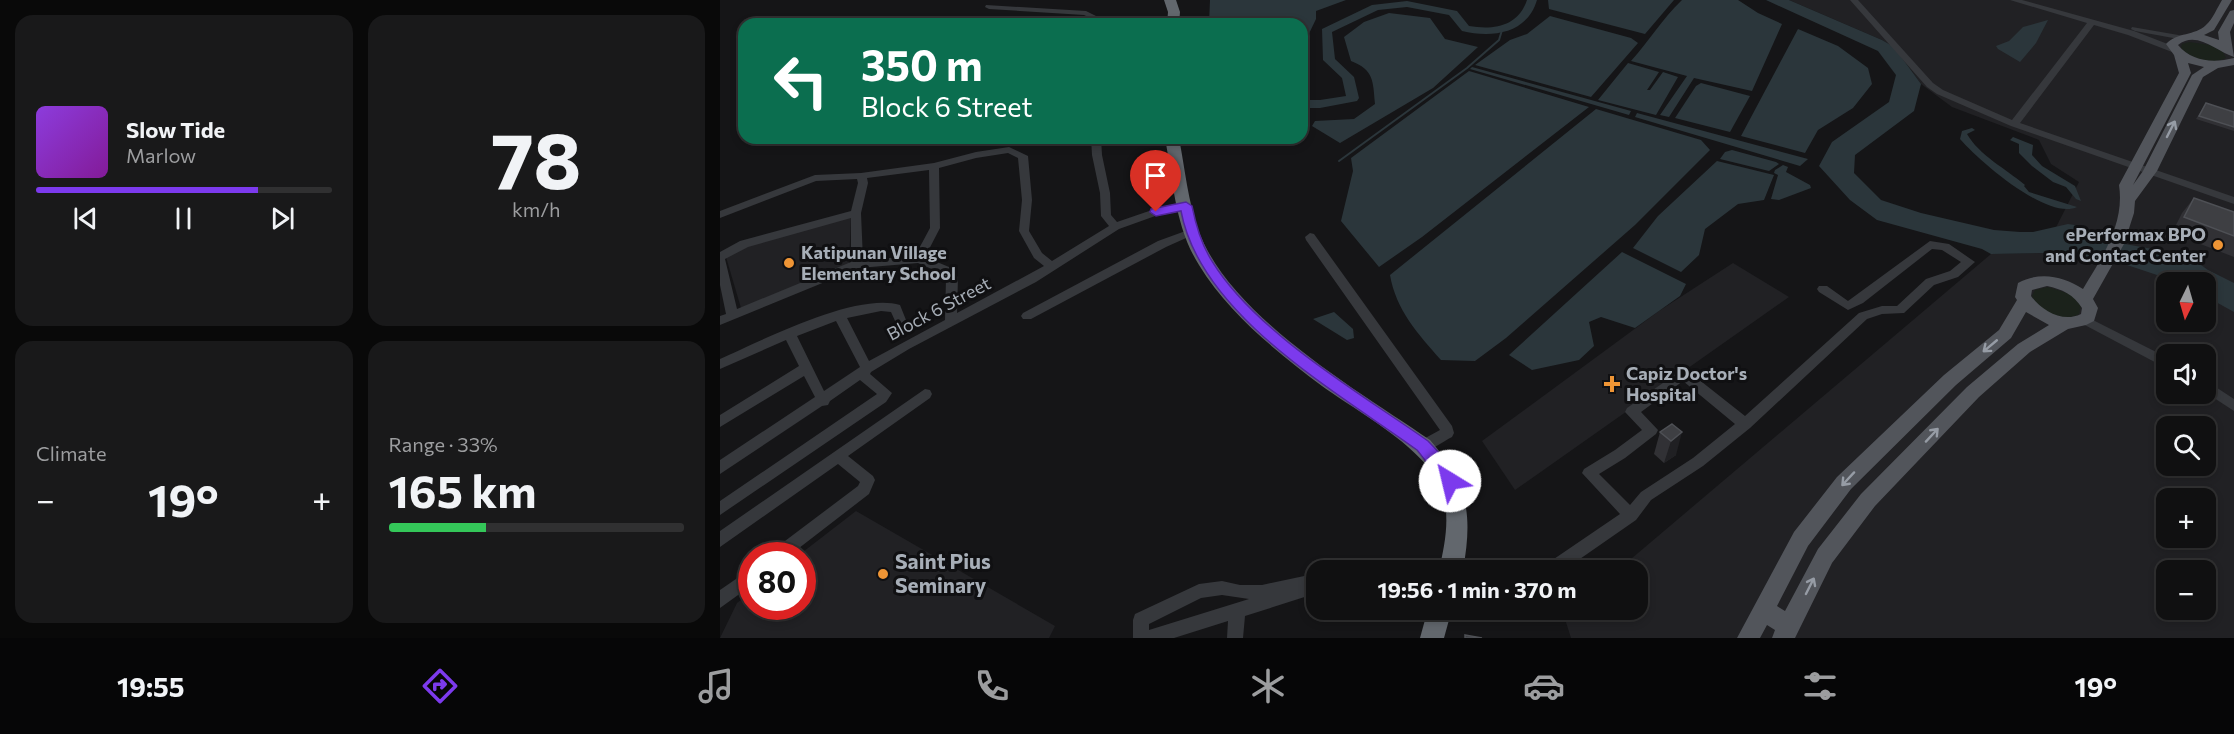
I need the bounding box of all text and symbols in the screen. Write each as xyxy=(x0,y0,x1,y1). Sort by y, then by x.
text: 350 m xyxy=(861,38,983,90)
icon: left xyxy=(762,42,840,120)
text: Block 6 Street xyxy=(861,90,1032,123)
text: 78 xyxy=(491,110,582,205)
text: Slow Tide xyxy=(126,116,225,143)
one-way arrow xyxy=(2166,121,2177,139)
text: Marlow xyxy=(126,143,196,167)
pin xyxy=(1130,150,1181,212)
icon: arrive xyxy=(1139,159,1172,192)
text: km/h xyxy=(512,197,561,221)
icon: previous xyxy=(69,202,102,235)
icon: pause xyxy=(167,202,200,235)
icon: next xyxy=(266,202,299,235)
place label: ePerformax BPO and Contact Center xyxy=(2045,223,2207,266)
marker: ePerformax BPO and Contact Center xyxy=(2211,238,2225,252)
place label: Katipunan Village Elementary School xyxy=(801,241,956,284)
marker: Katipunan Village Elementary School xyxy=(782,256,796,270)
street label: Block 6 Street xyxy=(883,272,994,345)
north arrow xyxy=(2156,272,2216,332)
map controls xyxy=(2156,272,2216,620)
one-way arrow xyxy=(1982,340,1998,353)
button: sound xyxy=(2156,344,2216,404)
place label: Capiz Doctor's Hospital xyxy=(1626,362,1747,405)
marker: Capiz Doctor's Hospital xyxy=(1603,375,1621,393)
button: search xyxy=(2156,416,2216,476)
one-way arrow xyxy=(1925,428,1939,443)
text: Range · 33% xyxy=(389,432,498,456)
text: Climate xyxy=(36,441,106,465)
position arrow xyxy=(1418,449,1482,513)
text: 165 km xyxy=(389,462,537,517)
text: 19° xyxy=(148,471,219,526)
one-way arrow xyxy=(1841,472,1855,487)
text: − xyxy=(36,478,55,519)
text: + xyxy=(312,478,331,519)
button: + xyxy=(2156,488,2216,548)
speed limit sign: 80 xyxy=(738,542,816,620)
place label: Saint Pius Seminary xyxy=(895,548,991,597)
button: − xyxy=(2156,560,2216,620)
marker: Saint Pius Seminary xyxy=(876,567,890,581)
text: 19:56 · 1 min · 370 m xyxy=(1378,576,1576,603)
one-way arrow xyxy=(1804,577,1816,595)
icon: directions xyxy=(419,665,461,707)
icon: music xyxy=(695,665,737,707)
icon: phone xyxy=(971,665,1013,707)
icon: climate xyxy=(1247,665,1289,707)
icon: car xyxy=(1523,665,1565,707)
icon: filters xyxy=(1799,665,1841,707)
text: 19:55 xyxy=(117,670,185,703)
text: 19° xyxy=(2075,670,2117,703)

